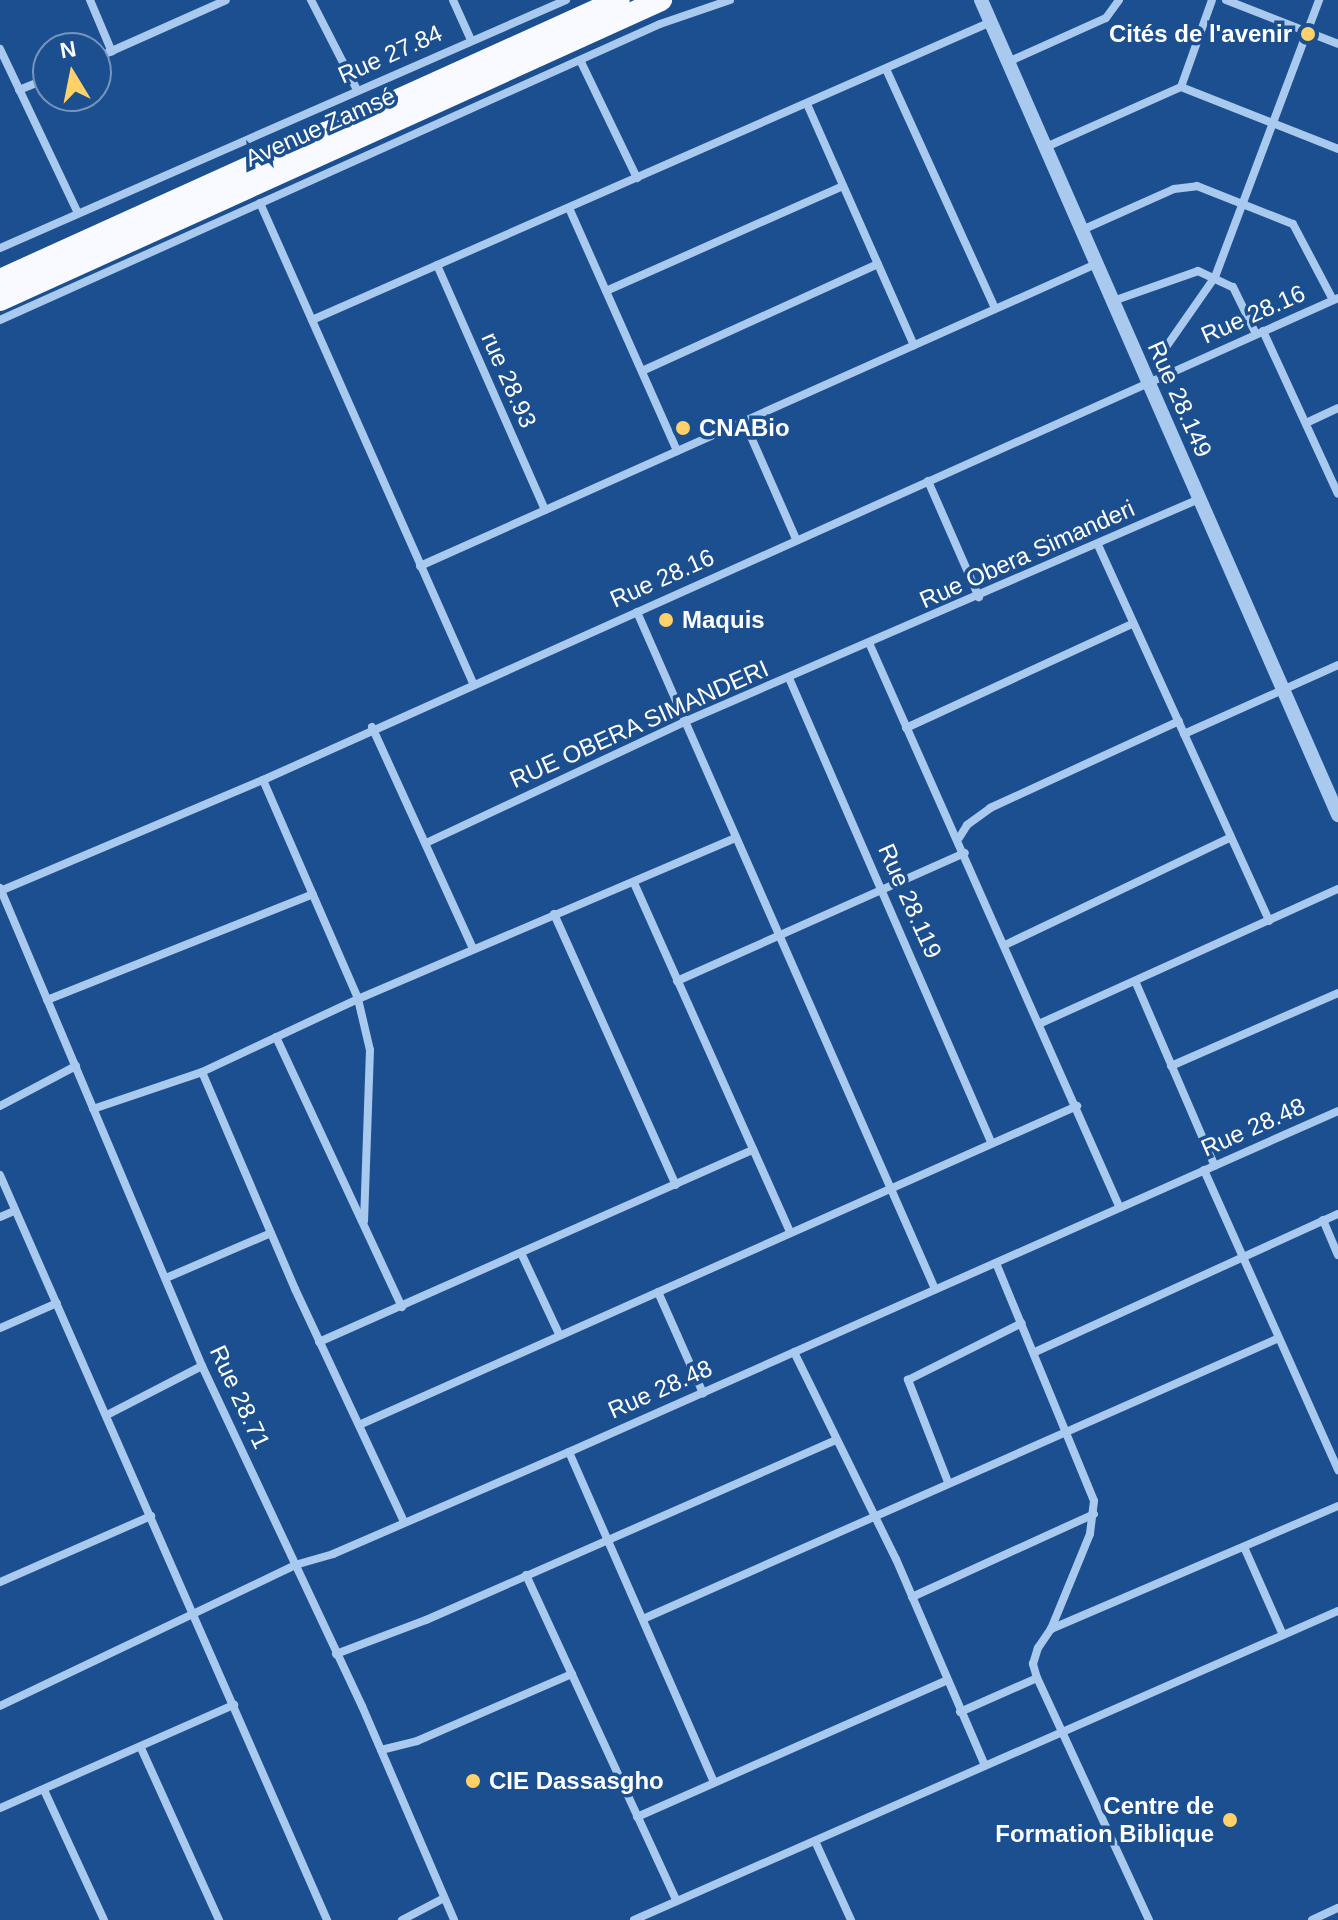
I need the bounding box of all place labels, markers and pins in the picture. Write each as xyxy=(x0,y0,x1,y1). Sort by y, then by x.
place label: Cités de l'avenir xyxy=(1109,20,1292,48)
marker: Cités de l'avenir xyxy=(1299,25,1317,43)
place label: CNABio xyxy=(699,414,790,442)
marker: CNABio xyxy=(674,419,692,437)
place label: Maquis xyxy=(682,606,765,634)
marker: Maquis xyxy=(657,611,675,629)
place label: CIE Dassasgho xyxy=(489,1767,664,1795)
marker: CIE Dassasgho xyxy=(464,1772,482,1790)
place label: Centre de Formation Biblique xyxy=(995,1792,1214,1848)
marker: Centre de Formation Biblique xyxy=(1221,1811,1239,1829)

